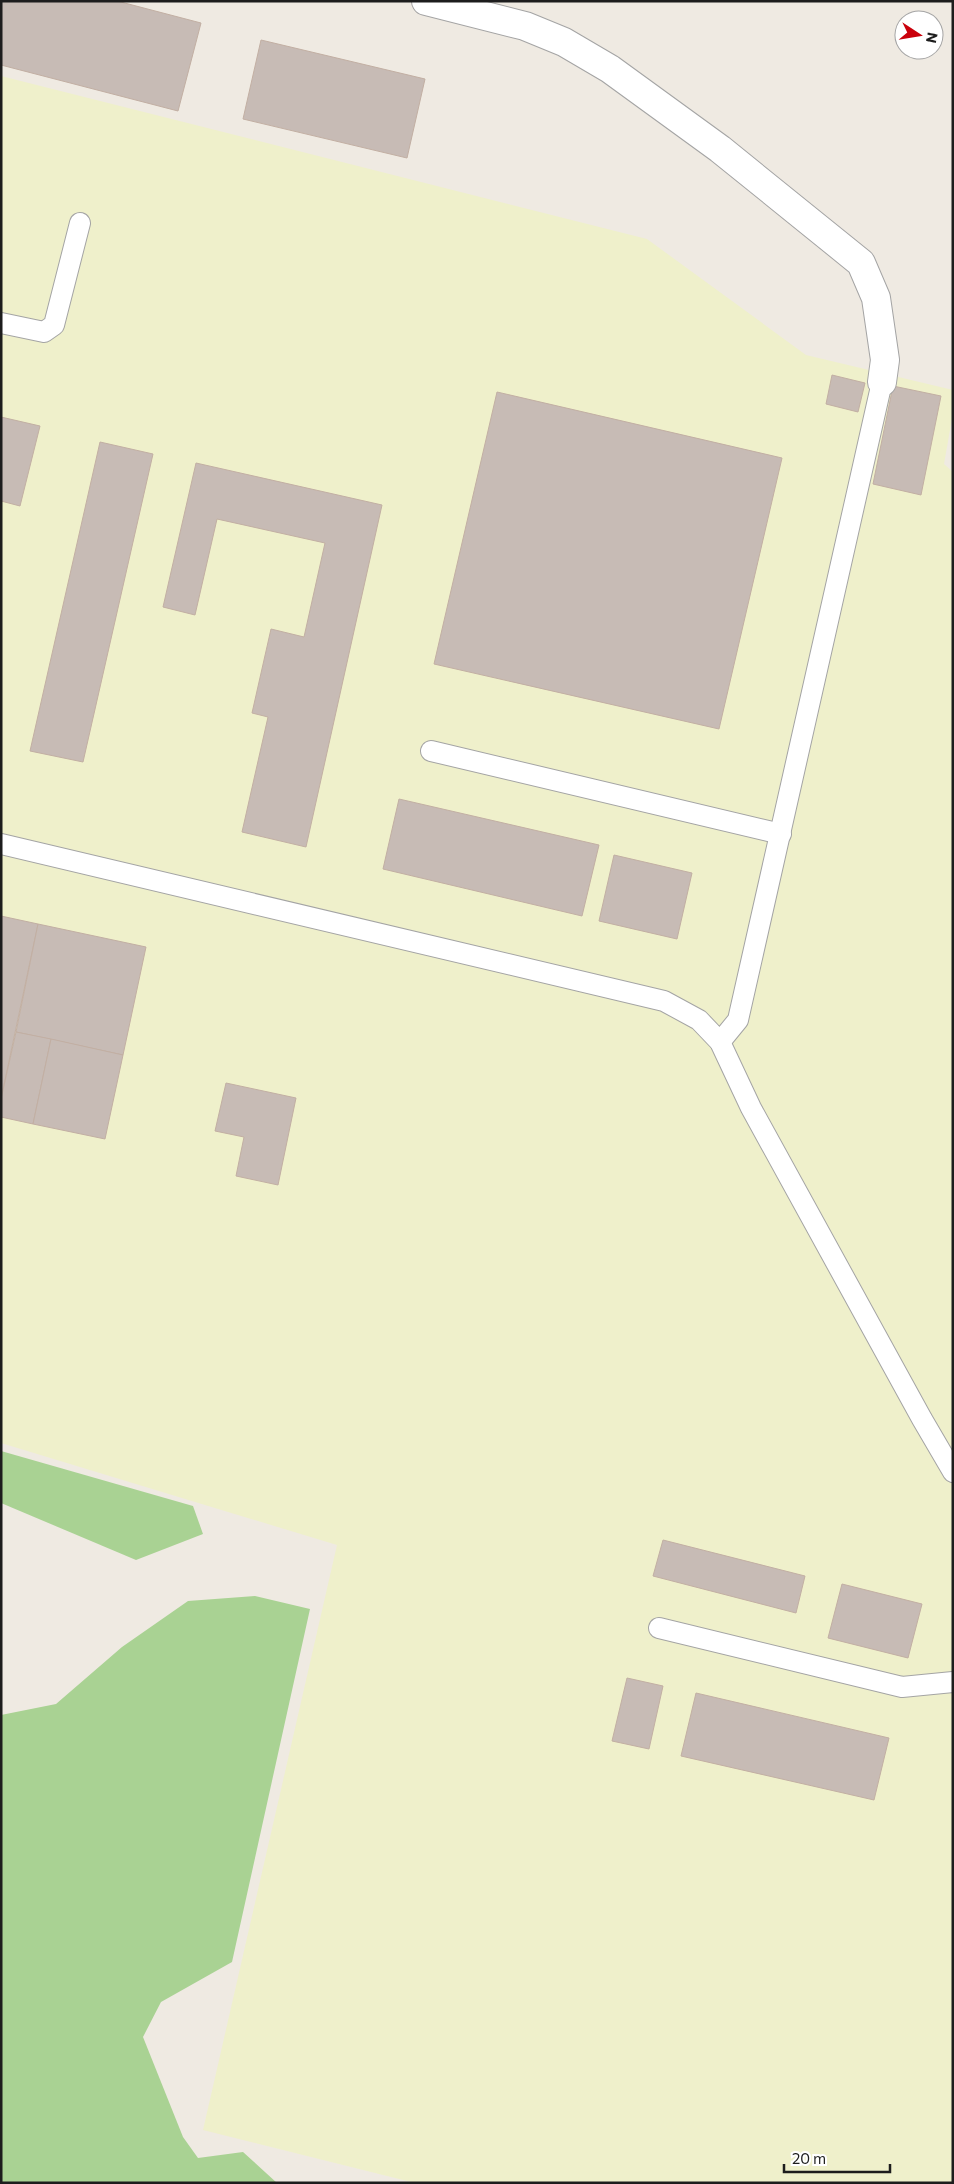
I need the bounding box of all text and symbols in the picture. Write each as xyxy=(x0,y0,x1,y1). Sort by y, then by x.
north arrow xyxy=(894,10,944,60)
text: N xyxy=(923,31,942,45)
scale bar xyxy=(784,2142,890,2174)
text: 20 m xyxy=(792,2149,826,2167)

